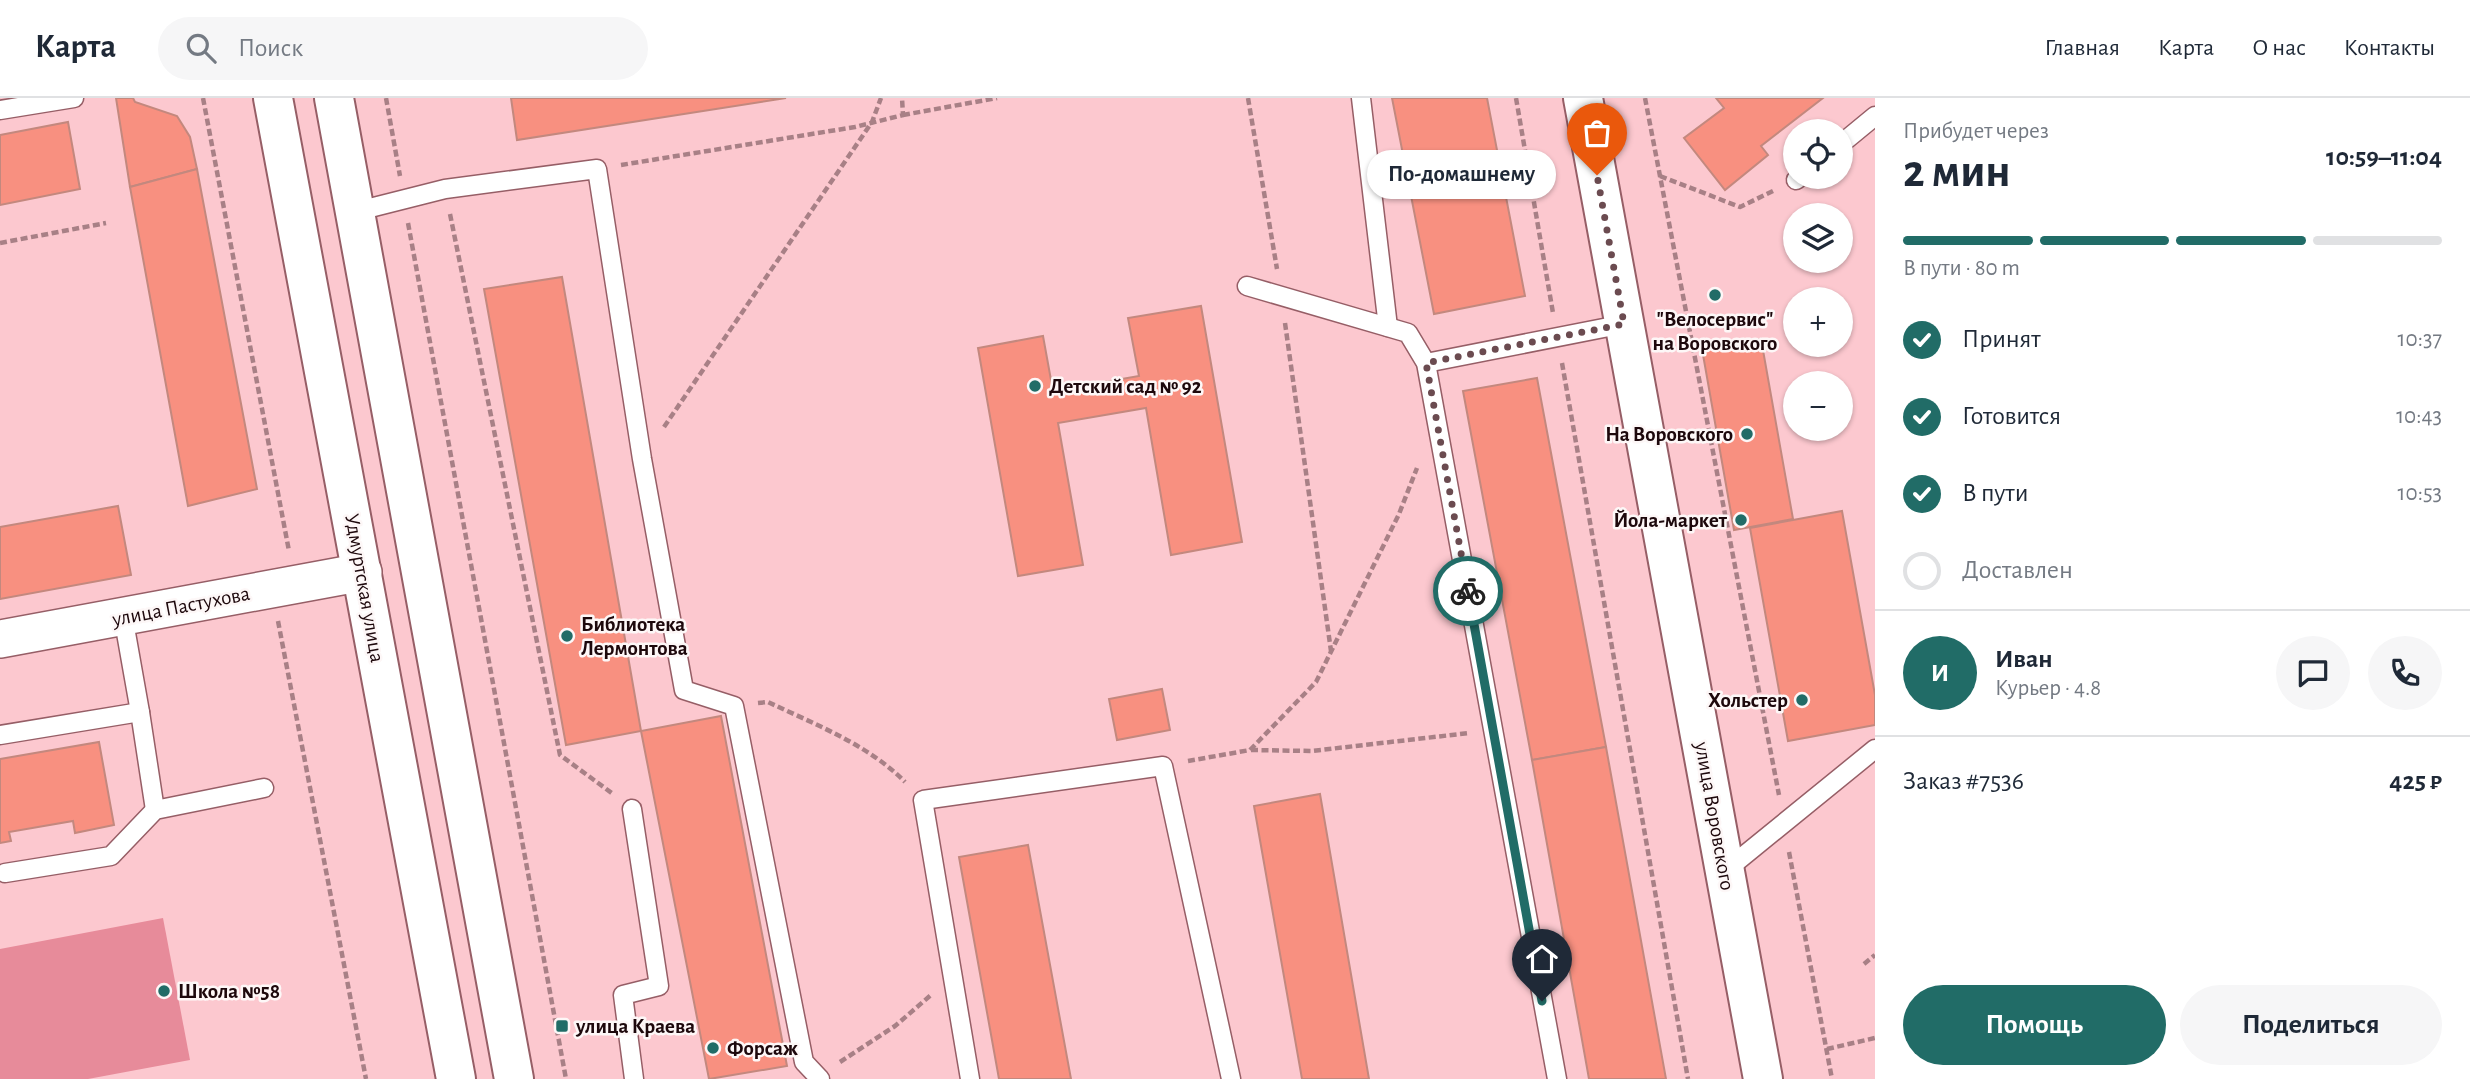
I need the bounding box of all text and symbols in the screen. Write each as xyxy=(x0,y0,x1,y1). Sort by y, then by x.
search box xyxy=(158,17,648,80)
icon: search xyxy=(182,29,220,67)
text: Карта xyxy=(35,31,116,64)
text: Поиск xyxy=(238,35,303,61)
text: Главная xyxy=(2045,36,2120,60)
text: Карта xyxy=(2158,36,2214,60)
text: О нас xyxy=(2252,36,2306,60)
text: Контакты xyxy=(2344,36,2435,60)
pin xyxy=(1567,103,1627,175)
icon: bag xyxy=(1578,114,1616,152)
map controls xyxy=(1783,119,1853,441)
button: locate xyxy=(1783,119,1853,189)
text: Прибудет через xyxy=(1903,120,2049,143)
text: 10:59–11:04 xyxy=(2326,144,2442,170)
text: 2 мин xyxy=(1903,149,2011,195)
callout: По-домашнему xyxy=(1366,150,1555,200)
text: По-домашнему xyxy=(1388,163,1535,186)
button: layers xyxy=(1783,203,1853,273)
text: В пути · 80 m xyxy=(1903,257,2020,280)
marker: "Велосервис" на Воровского xyxy=(1707,287,1723,303)
button: + xyxy=(1783,287,1853,357)
place label: "Велосервис" на Воровского xyxy=(1653,309,1777,354)
icon: check xyxy=(1903,321,1941,359)
text: Принят xyxy=(1962,326,2041,352)
text: 10:37 xyxy=(2398,328,2442,351)
button: − xyxy=(1783,371,1853,441)
place label: Детский сад № 92 xyxy=(1049,376,1202,397)
marker: Детский сад № 92 xyxy=(1027,378,1043,394)
icon: check xyxy=(1903,398,1941,436)
text: Готовится xyxy=(1962,403,2061,429)
text: 10:43 xyxy=(2396,405,2442,428)
place label: На Воровского xyxy=(1605,424,1733,445)
marker: На Воровского xyxy=(1739,426,1755,442)
icon: check xyxy=(1903,475,1941,513)
text: В пути xyxy=(1962,480,2028,506)
text: 10:53 xyxy=(2398,482,2442,505)
place label: Йола-маркет xyxy=(1613,509,1728,531)
street label: Удмуртская улица xyxy=(341,512,388,665)
marker: Йола-маркет xyxy=(1733,512,1749,528)
courier xyxy=(1433,556,1503,626)
text: Доставлен xyxy=(1962,557,2073,583)
icon: bike xyxy=(1449,572,1487,610)
street label: улица Пастухова xyxy=(109,583,252,630)
place label: Библиотека Лермонтова xyxy=(581,614,688,659)
marker: Библиотека Лермонтова xyxy=(559,628,575,644)
button: chat xyxy=(2276,636,2350,710)
button: phone xyxy=(2368,636,2442,710)
text: Иван xyxy=(1995,646,2053,672)
text: И xyxy=(1931,660,1949,686)
text: Курьер · 4.8 xyxy=(1995,677,2101,700)
place label: Хольстер xyxy=(1708,690,1788,711)
marker: Хольстер xyxy=(1794,692,1810,708)
street label: улица Воровского xyxy=(1691,739,1738,892)
text: Заказ #7536 xyxy=(1903,768,2024,794)
text: 425 ₽ xyxy=(2389,768,2442,794)
pin xyxy=(1512,929,1572,1001)
icon: home xyxy=(1523,940,1561,978)
place label: Школа №58 xyxy=(178,981,280,1002)
marker: Школа №58 xyxy=(156,983,172,999)
button: Помощь xyxy=(1903,985,2166,1065)
button: Поделиться xyxy=(2180,985,2442,1065)
place label: улица Краева xyxy=(575,1016,695,1037)
marker: улица Краева xyxy=(554,1018,570,1034)
place label: Форсаж xyxy=(727,1038,798,1059)
marker: Форсаж xyxy=(705,1040,721,1056)

